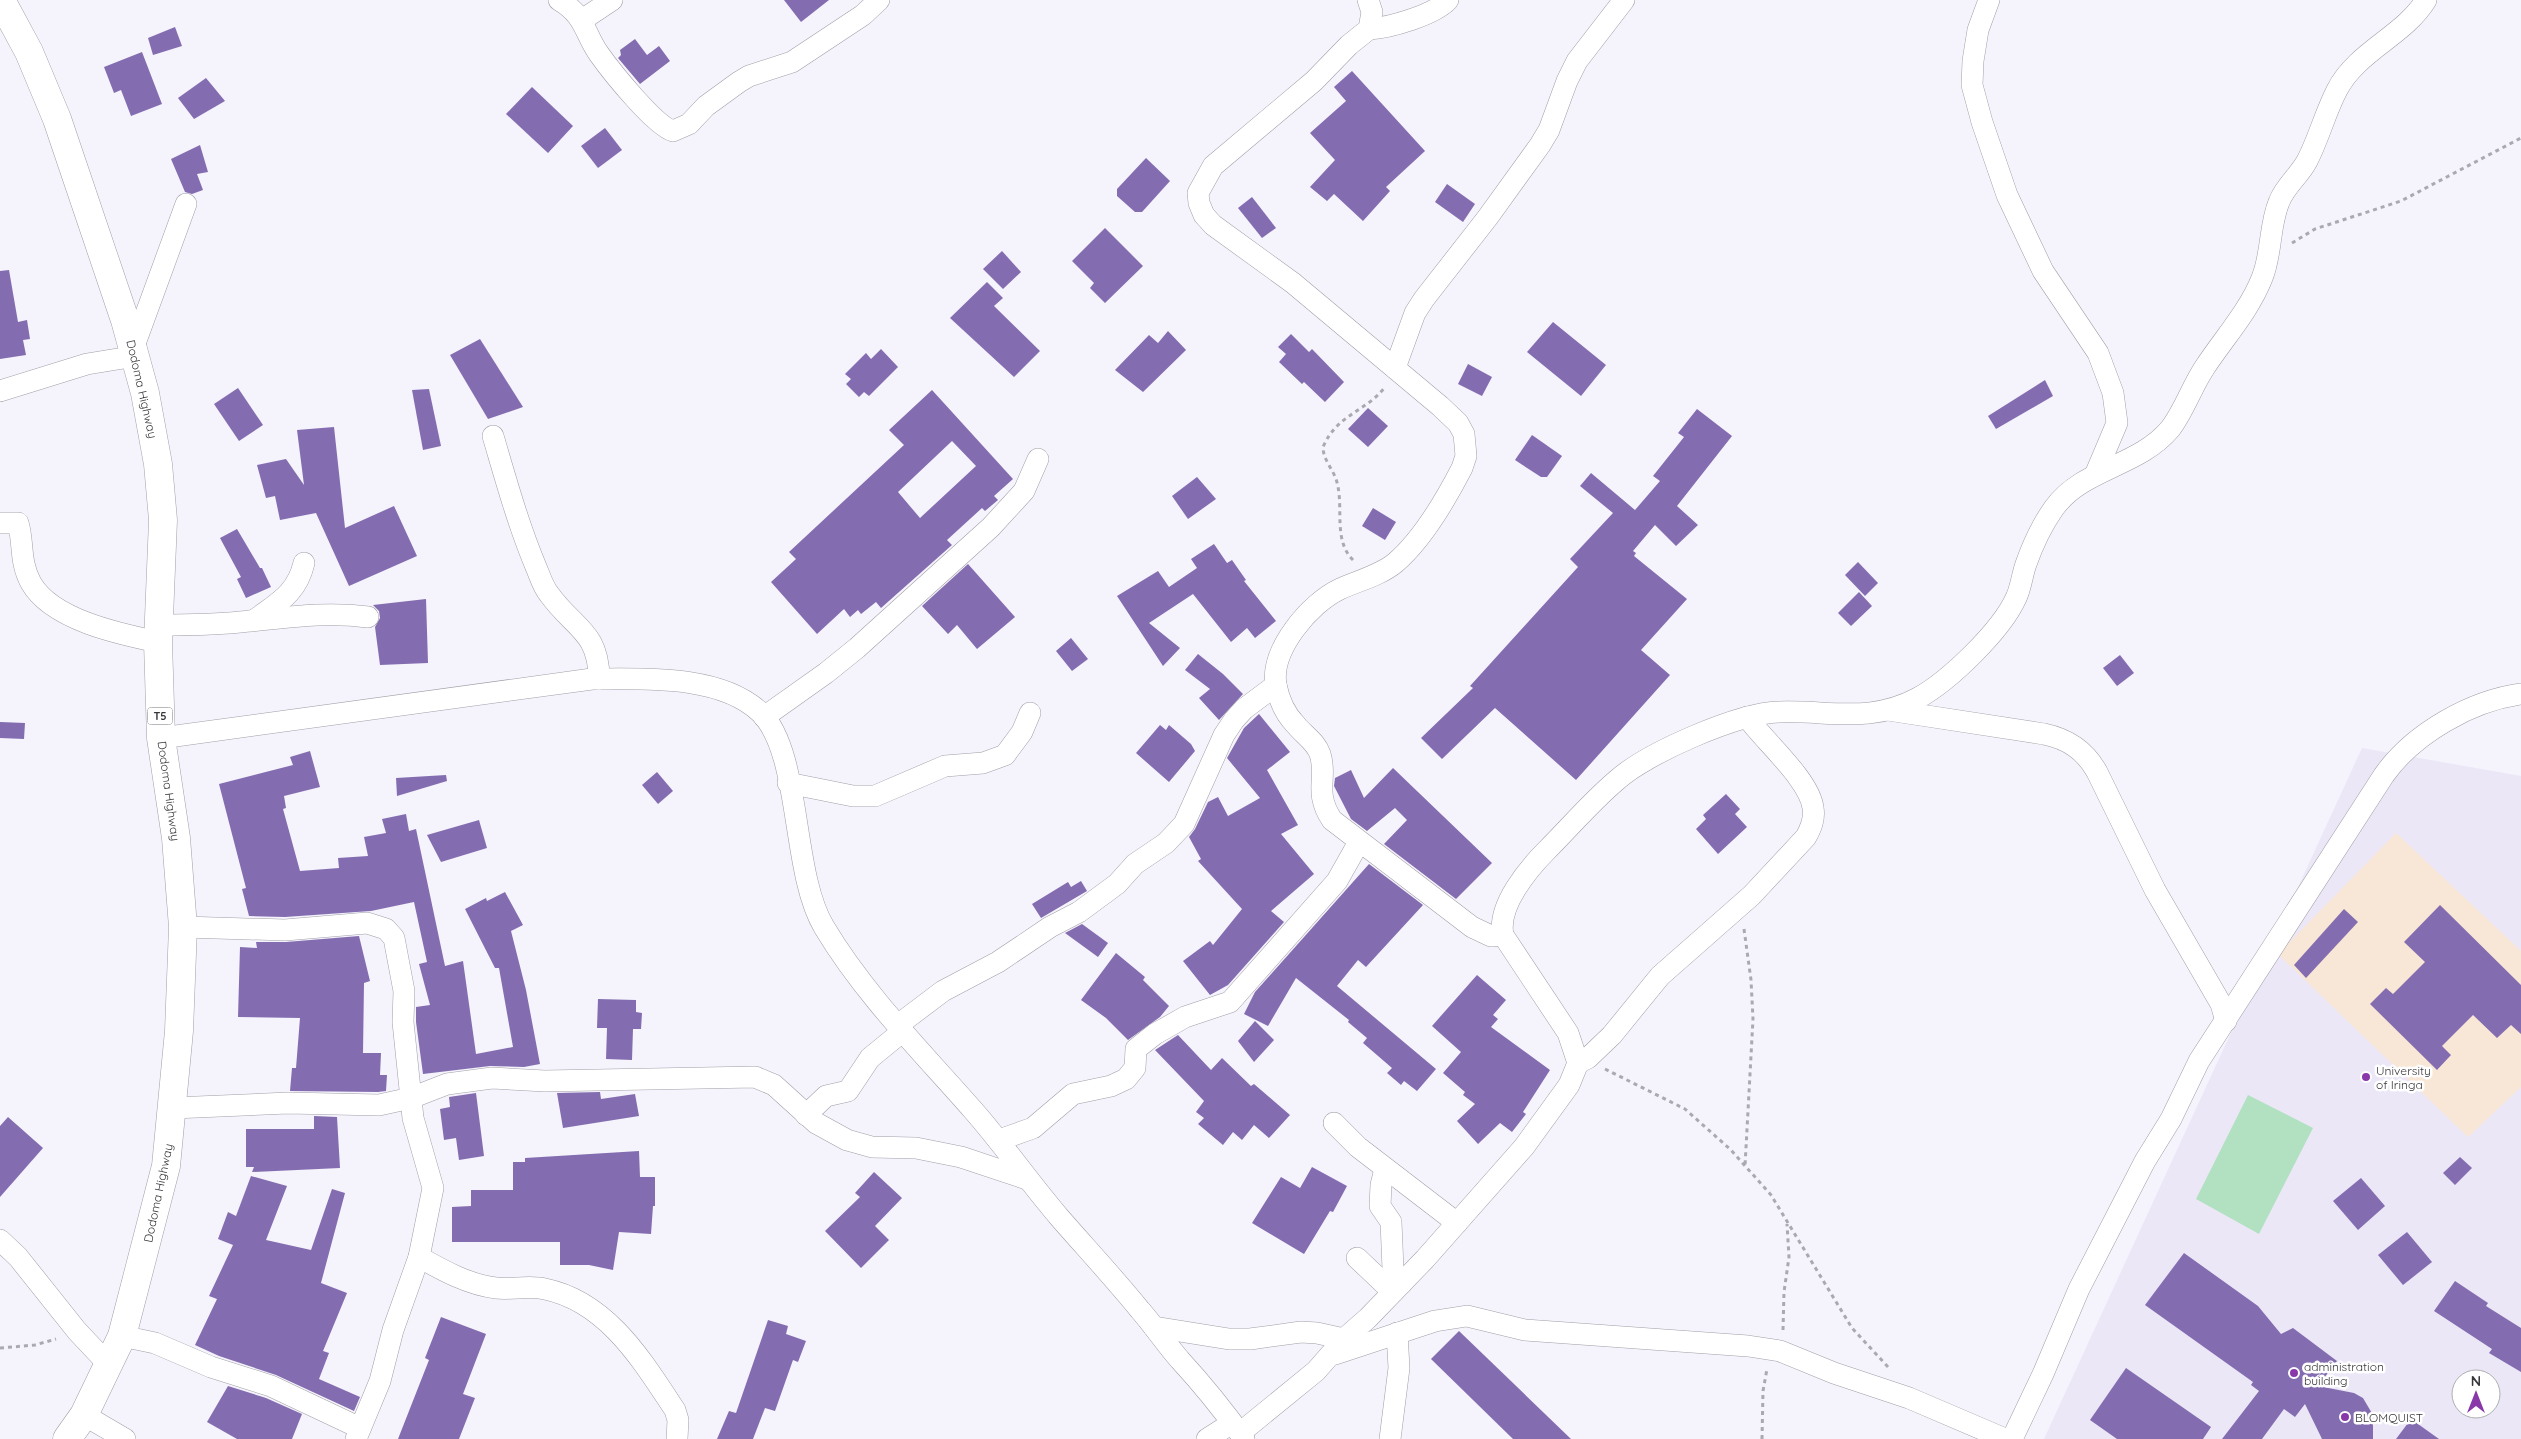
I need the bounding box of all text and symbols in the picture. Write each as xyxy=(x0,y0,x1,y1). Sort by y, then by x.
street label: Dodoma Highway xyxy=(123,338,161,440)
road number: T5 xyxy=(148,708,172,724)
street label: Dodoma Highway xyxy=(155,740,183,842)
place label: University of Iringa xyxy=(2376,1063,2431,1092)
marker: University of Iringa xyxy=(2360,1071,2372,1083)
street label: Dodoma Highway xyxy=(140,1142,176,1244)
place label: administration building xyxy=(2304,1359,2384,1388)
marker: administration building xyxy=(2288,1367,2300,1379)
north arrow xyxy=(2451,1369,2501,1419)
text: N xyxy=(2471,1372,2481,1390)
place label: BLOMQUIST xyxy=(2355,1410,2423,1425)
marker: BLOMQUIST xyxy=(2339,1411,2351,1423)

